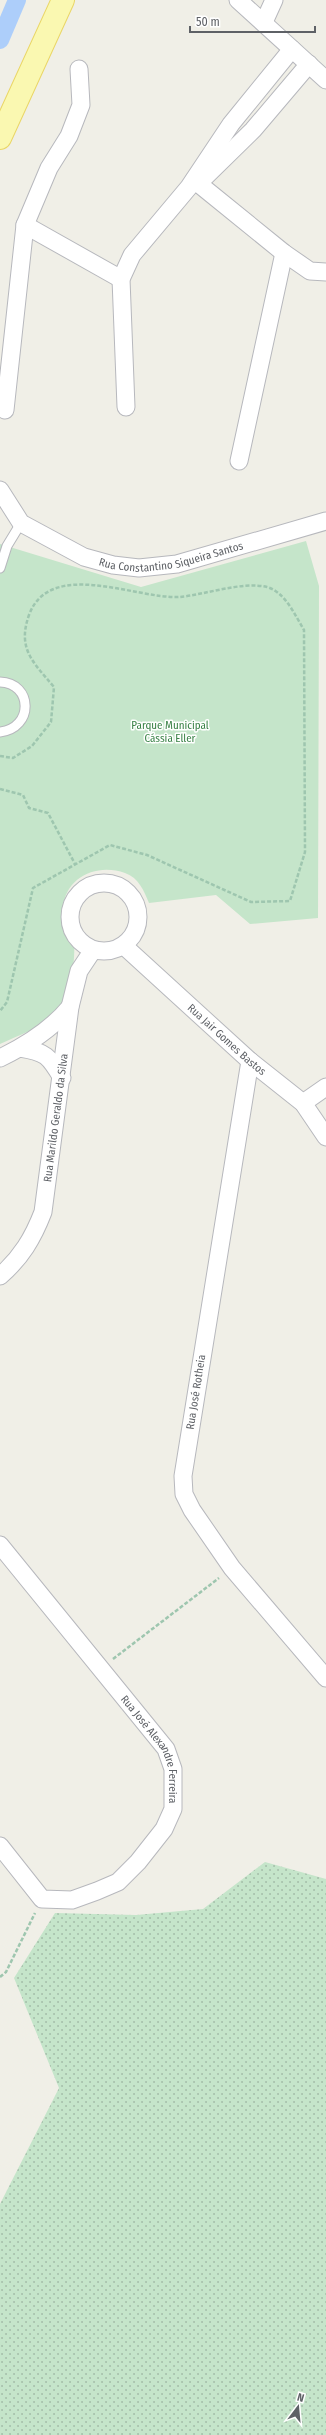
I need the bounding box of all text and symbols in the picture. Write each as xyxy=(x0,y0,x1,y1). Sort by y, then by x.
scale bar xyxy=(190,8,315,34)
text: 50 m xyxy=(196,15,220,29)
street label: Rua Constantino Siqueira Santos xyxy=(97,539,245,575)
park label: Parque Municipal Cássia Eller xyxy=(131,719,209,745)
street label: Rua Jair Gomes Bastos xyxy=(185,1001,269,1078)
street label: Rua Marildo Geraldo da Silva xyxy=(41,1053,70,1183)
street label: Rua José Rotheia xyxy=(184,1354,208,1430)
street label: Rua José Alexandre Ferreira xyxy=(118,1693,180,1803)
north arrow xyxy=(278,2387,318,2427)
text: N xyxy=(296,2391,306,2405)

